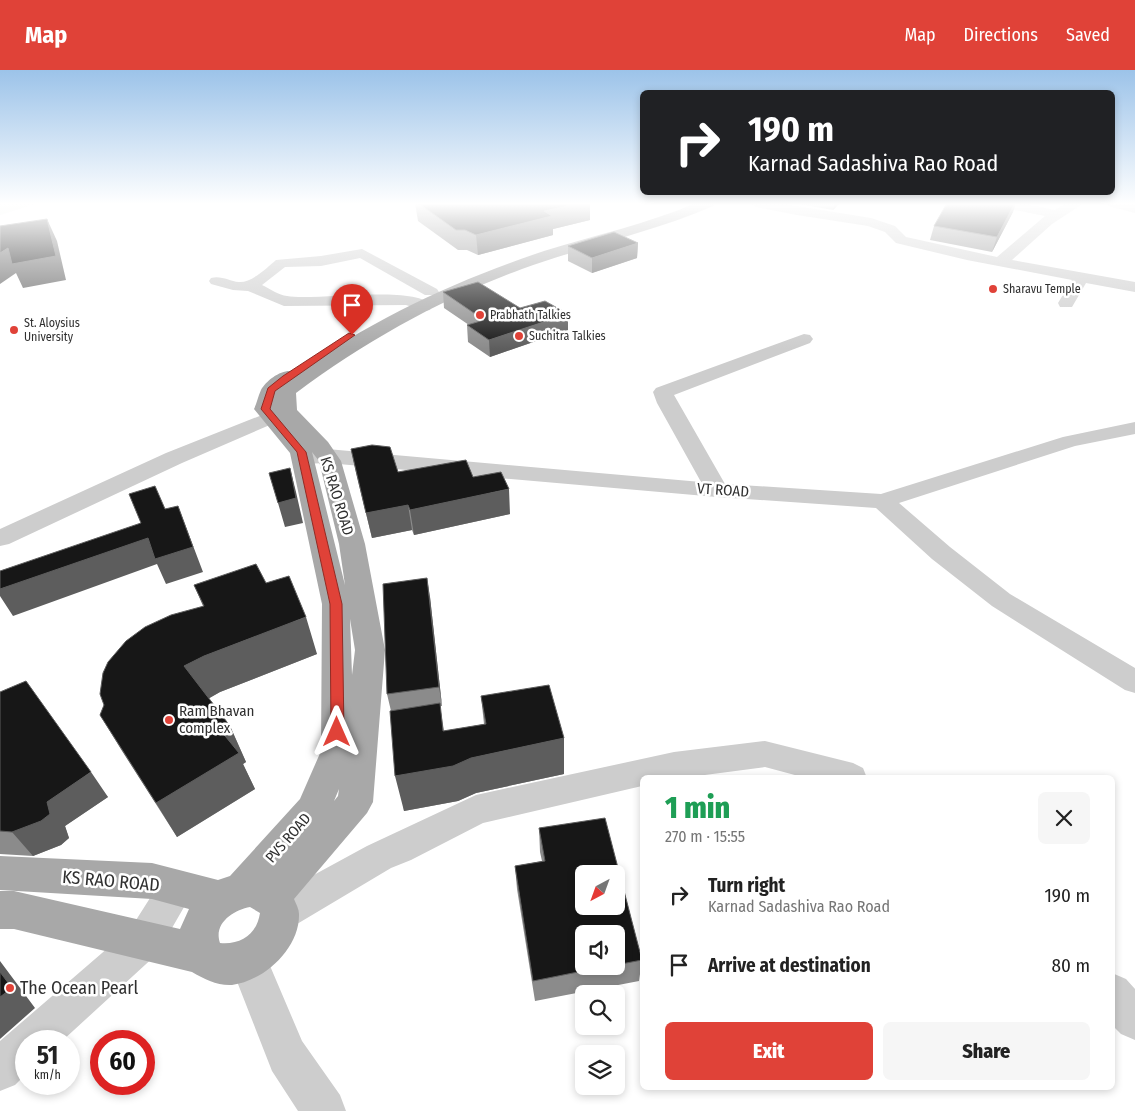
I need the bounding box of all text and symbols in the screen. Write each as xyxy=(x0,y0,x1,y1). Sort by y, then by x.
text: Map xyxy=(25,21,67,49)
text: Map xyxy=(904,24,936,46)
text: Directions xyxy=(964,24,1038,46)
text: Saved xyxy=(1066,24,1110,46)
text: 190 m xyxy=(748,108,834,150)
icon: right xyxy=(665,110,730,175)
text: Karnad Sadashiva Rao Road xyxy=(748,150,998,177)
place label: Sharavu Temple xyxy=(1003,282,1081,296)
marker: Sharavu Temple xyxy=(987,283,999,295)
pin xyxy=(331,284,373,335)
icon: arrive xyxy=(338,291,366,319)
place label: Prabhath Talkies xyxy=(490,308,571,322)
marker: Prabhath Talkies xyxy=(474,309,486,321)
place label: St. Aloysius University xyxy=(24,316,80,344)
marker: St. Aloysius University xyxy=(8,324,20,336)
place label: Suchitra Talkies xyxy=(529,329,606,343)
marker: Suchitra Talkies xyxy=(513,330,525,342)
street label: KS RAO ROAD xyxy=(316,454,358,538)
street label: VT ROAD xyxy=(696,479,750,501)
place label: Ram Bhavan complex xyxy=(179,702,254,737)
position arrow xyxy=(310,705,362,757)
marker: Ram Bhavan complex xyxy=(163,714,175,726)
text: 1 min xyxy=(665,790,730,826)
button: close xyxy=(1038,792,1090,844)
street label: PVS ROAD xyxy=(262,809,314,867)
text: 270 m · 15:55 xyxy=(665,827,745,846)
north arrow xyxy=(575,865,625,915)
map controls xyxy=(575,865,625,1095)
street label: KS RAO ROAD xyxy=(61,866,161,896)
text: Turn right xyxy=(708,874,785,897)
icon: right xyxy=(665,881,693,909)
text: 190 m xyxy=(1044,884,1090,907)
text: Karnad Sadashiva Rao Road xyxy=(708,897,890,916)
button: sound xyxy=(575,925,625,975)
icon: arrive xyxy=(665,951,693,979)
text: Arrive at destination xyxy=(708,954,871,977)
text: 80 m xyxy=(1052,954,1090,977)
place label: The Ocean Pearl xyxy=(20,977,139,999)
marker: The Ocean Pearl xyxy=(4,982,16,994)
button: search xyxy=(575,985,625,1035)
button: Exit xyxy=(665,1022,873,1080)
button: Share xyxy=(883,1022,1090,1080)
speed limit sign: 60 xyxy=(90,1030,155,1095)
text: 51 xyxy=(37,1041,58,1071)
button: layers xyxy=(575,1045,625,1095)
text: km/h xyxy=(34,1068,61,1082)

